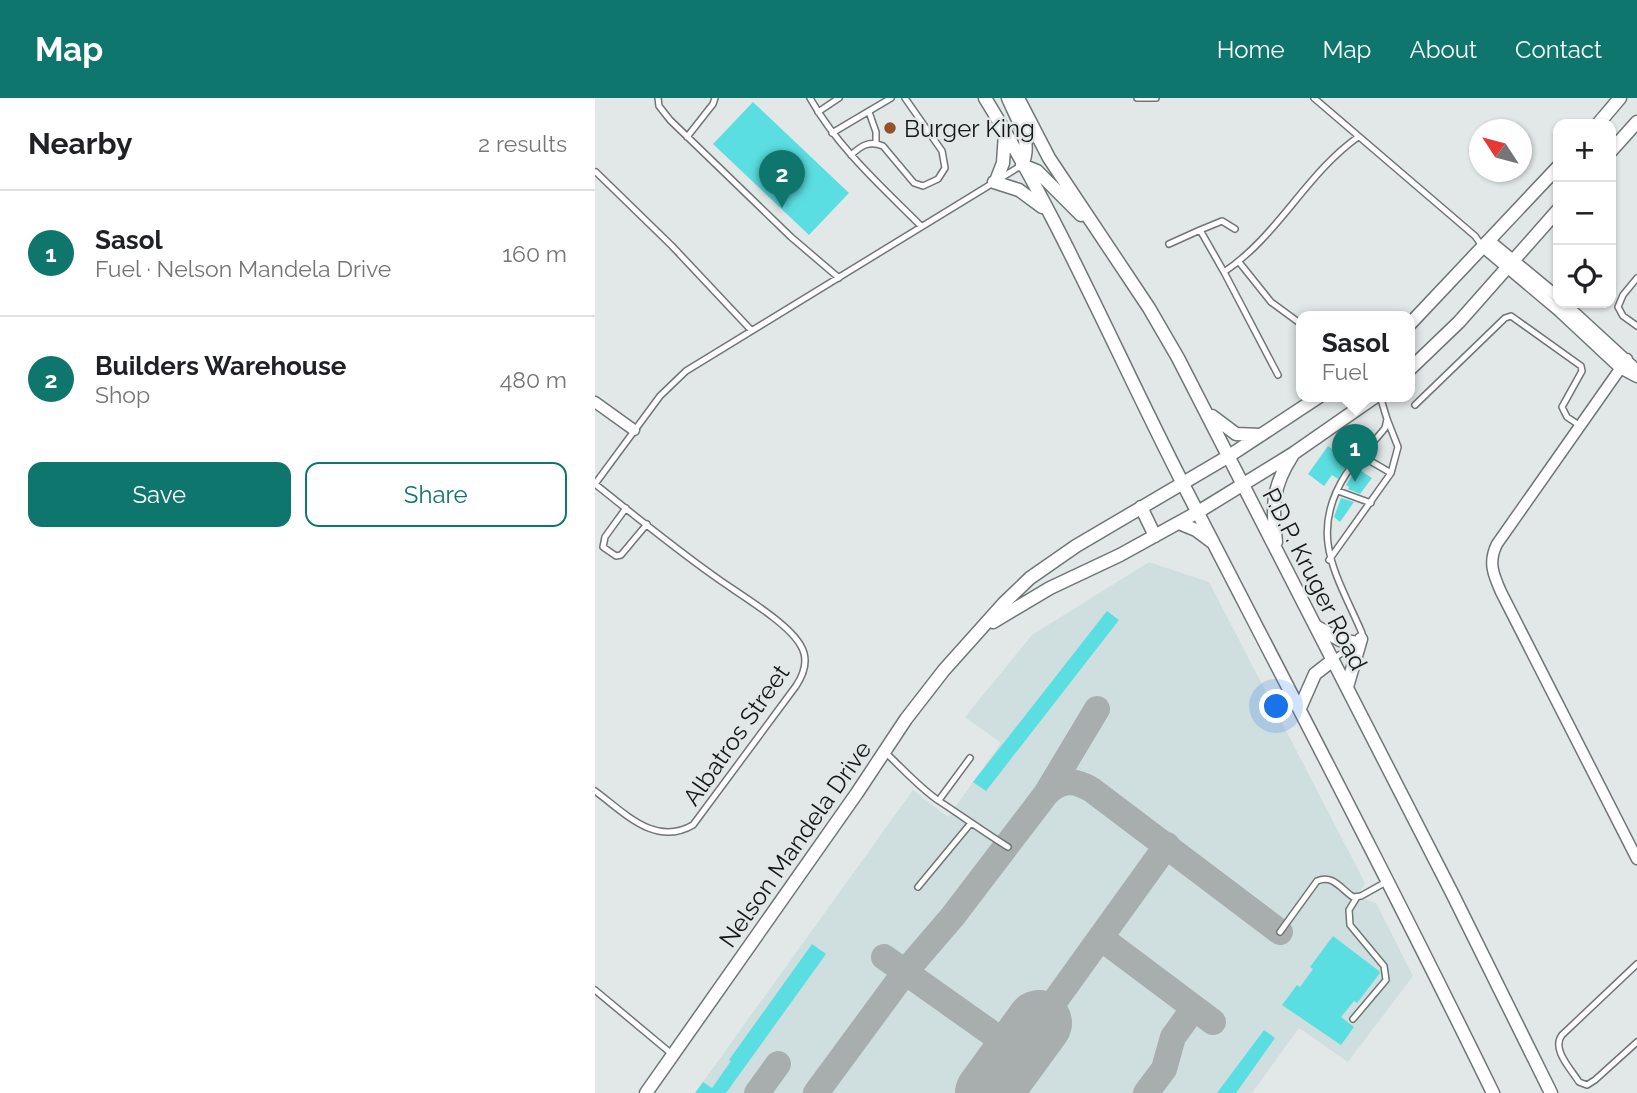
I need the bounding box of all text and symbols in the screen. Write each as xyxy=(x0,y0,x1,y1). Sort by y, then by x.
text: Map xyxy=(35,30,103,69)
text: Home xyxy=(1217,35,1285,64)
text: Map xyxy=(1323,35,1371,64)
text: About xyxy=(1409,35,1477,64)
text: Contact xyxy=(1515,35,1602,64)
place label: Burger King xyxy=(904,114,1035,143)
north arrow xyxy=(1469,119,1532,182)
map controls xyxy=(1553,119,1616,308)
button: + xyxy=(1553,119,1616,182)
marker: Burger King xyxy=(882,120,898,136)
text: Nearby xyxy=(28,126,132,161)
text: 2 results xyxy=(478,130,567,157)
pin: 2 xyxy=(759,150,805,208)
button: − xyxy=(1553,182,1616,245)
text: Sasol xyxy=(95,225,163,255)
text: 1 xyxy=(45,240,57,267)
text: 160 m xyxy=(502,240,567,267)
button: locate xyxy=(1553,245,1616,308)
text: Fuel · Nelson Mandela Drive xyxy=(95,255,391,282)
popup xyxy=(1296,311,1415,402)
text: Sasol xyxy=(1322,328,1389,358)
text: Builders Warehouse xyxy=(95,351,346,381)
text: Fuel xyxy=(1322,358,1368,385)
text: 2 xyxy=(45,366,57,393)
text: 480 m xyxy=(500,366,567,393)
text: Shop xyxy=(95,381,150,408)
pin: 1 xyxy=(1332,424,1378,482)
button: Save xyxy=(28,462,291,527)
button: Share xyxy=(305,462,567,527)
street label: P.D.P. Kruger Road xyxy=(1257,483,1373,675)
street label: Albatros Street xyxy=(677,659,795,811)
your location xyxy=(1259,689,1293,723)
street label: Nelson Mandela Drive xyxy=(713,735,877,953)

